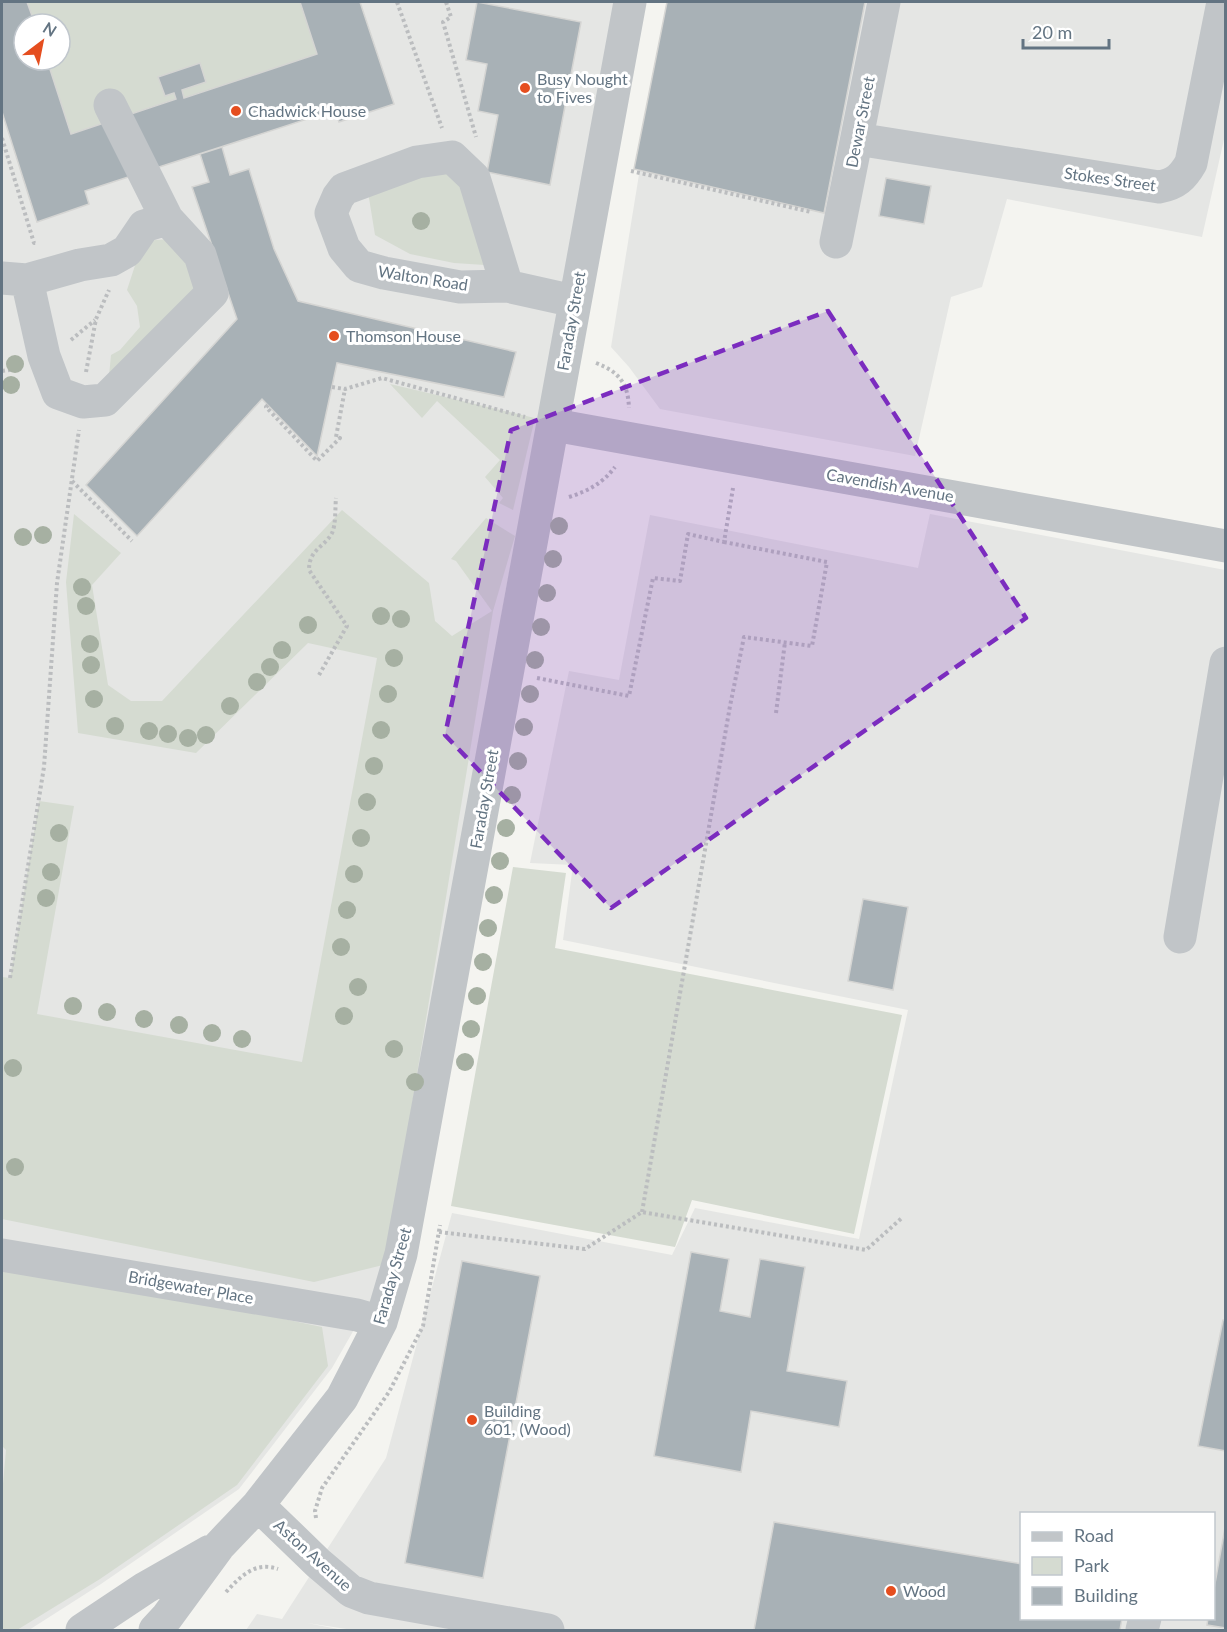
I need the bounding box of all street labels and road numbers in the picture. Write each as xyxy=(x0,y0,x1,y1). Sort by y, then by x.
street label: Dewar Street xyxy=(841,74,878,169)
street label: Stokes Street xyxy=(1063,163,1157,194)
street label: Walton Road xyxy=(377,261,469,294)
street label: Faraday Street xyxy=(552,270,589,372)
street label: Cavendish Avenue xyxy=(825,464,955,505)
street label: Faraday Street xyxy=(465,748,502,850)
street label: Faraday Street xyxy=(369,1225,415,1327)
street label: Bridgewater Place xyxy=(127,1266,255,1307)
street label: Aston Avenue xyxy=(271,1515,356,1594)

